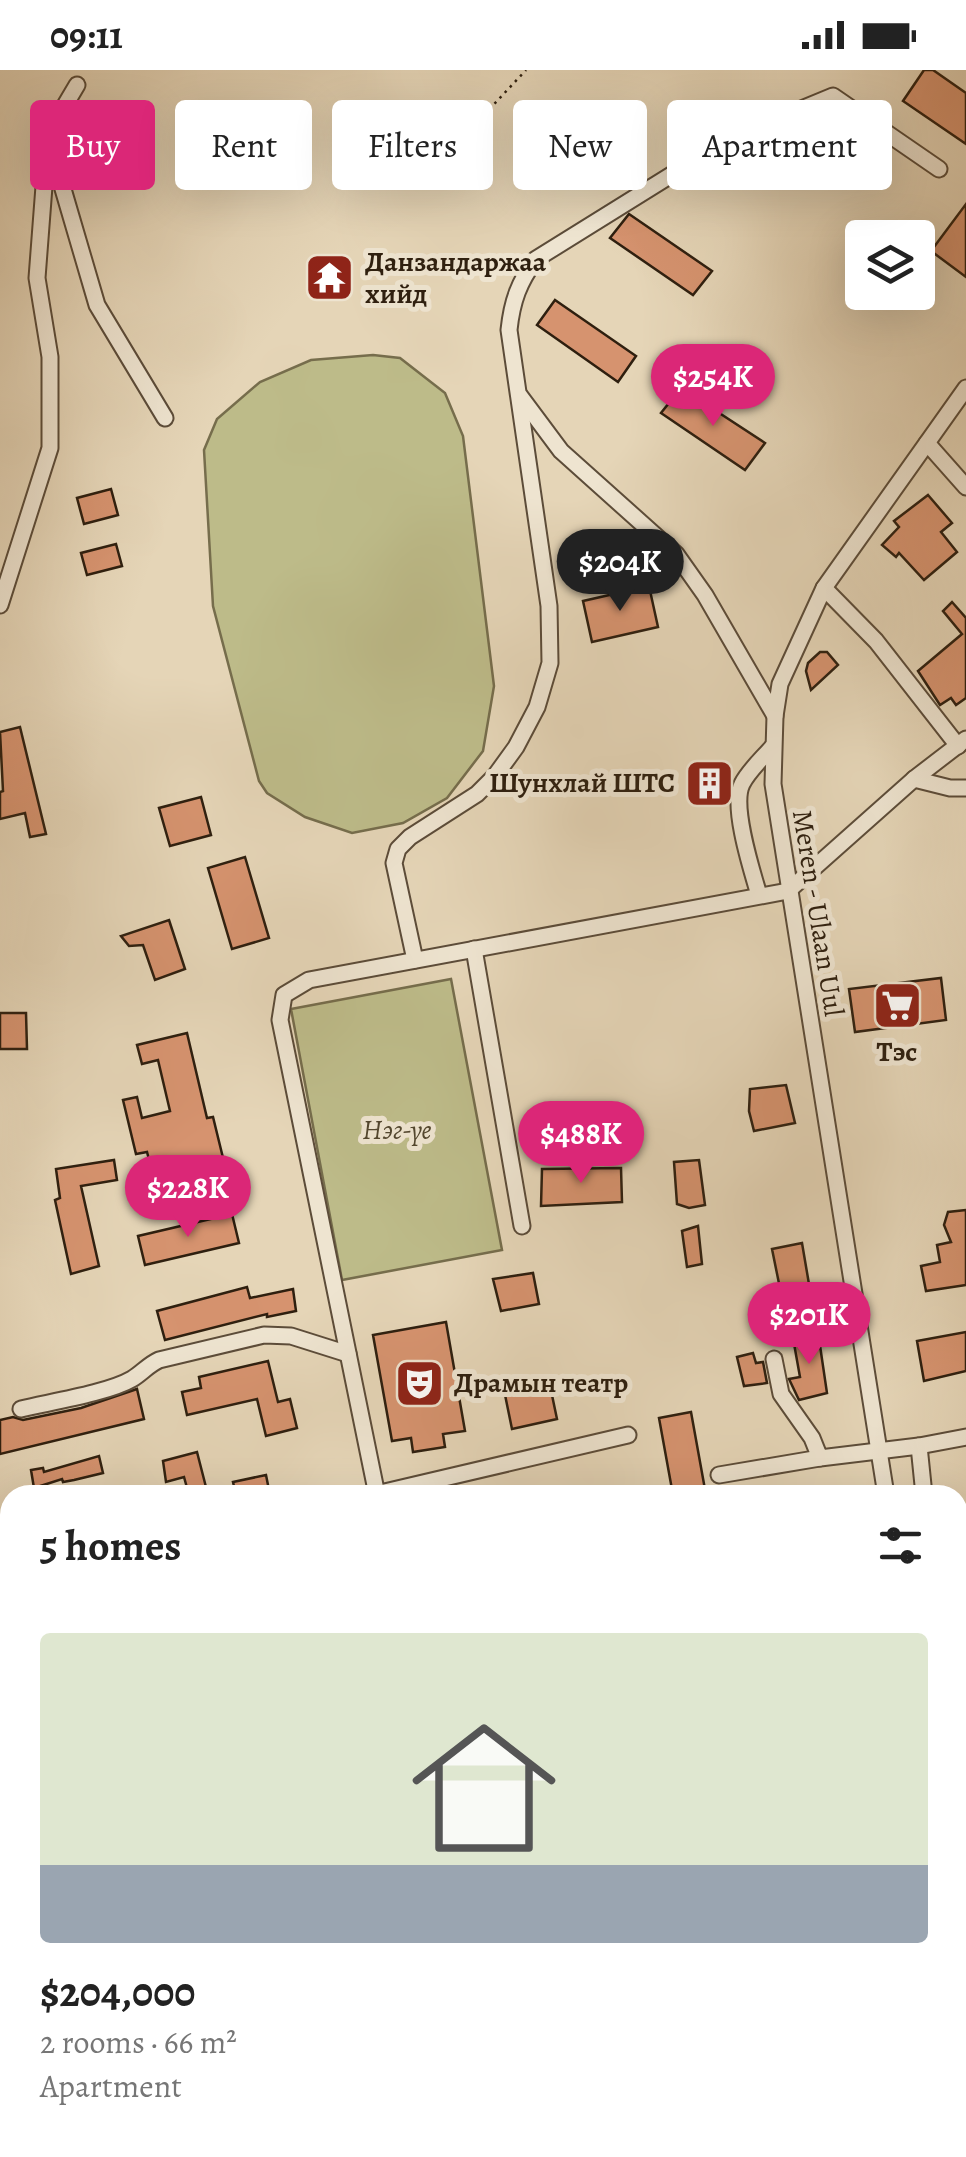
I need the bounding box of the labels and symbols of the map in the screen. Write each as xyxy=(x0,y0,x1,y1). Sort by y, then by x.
place label: Данзандаржаа хийд xyxy=(365,243,547,313)
temple icon: Данзандаржаа хийд xyxy=(304,252,356,304)
pin: $254K xyxy=(643,344,783,429)
pin: $204K xyxy=(550,529,690,614)
building icon: Шунхлай ШТС xyxy=(684,757,736,809)
place label: Шунхлай ШТС xyxy=(489,764,675,802)
street label: Meren - Ulaan Uul xyxy=(783,807,853,1019)
supermarket icon: Тэс xyxy=(871,979,923,1031)
place label: Тэс xyxy=(877,1033,917,1071)
pin: $488K xyxy=(511,1101,651,1186)
park label: Нэг-үе xyxy=(362,1111,432,1149)
pin: $228K xyxy=(118,1155,258,1240)
pin: $201K xyxy=(739,1282,879,1367)
theatre icon: Драмын театр xyxy=(393,1357,445,1409)
place label: Драмын театр xyxy=(454,1364,628,1402)

